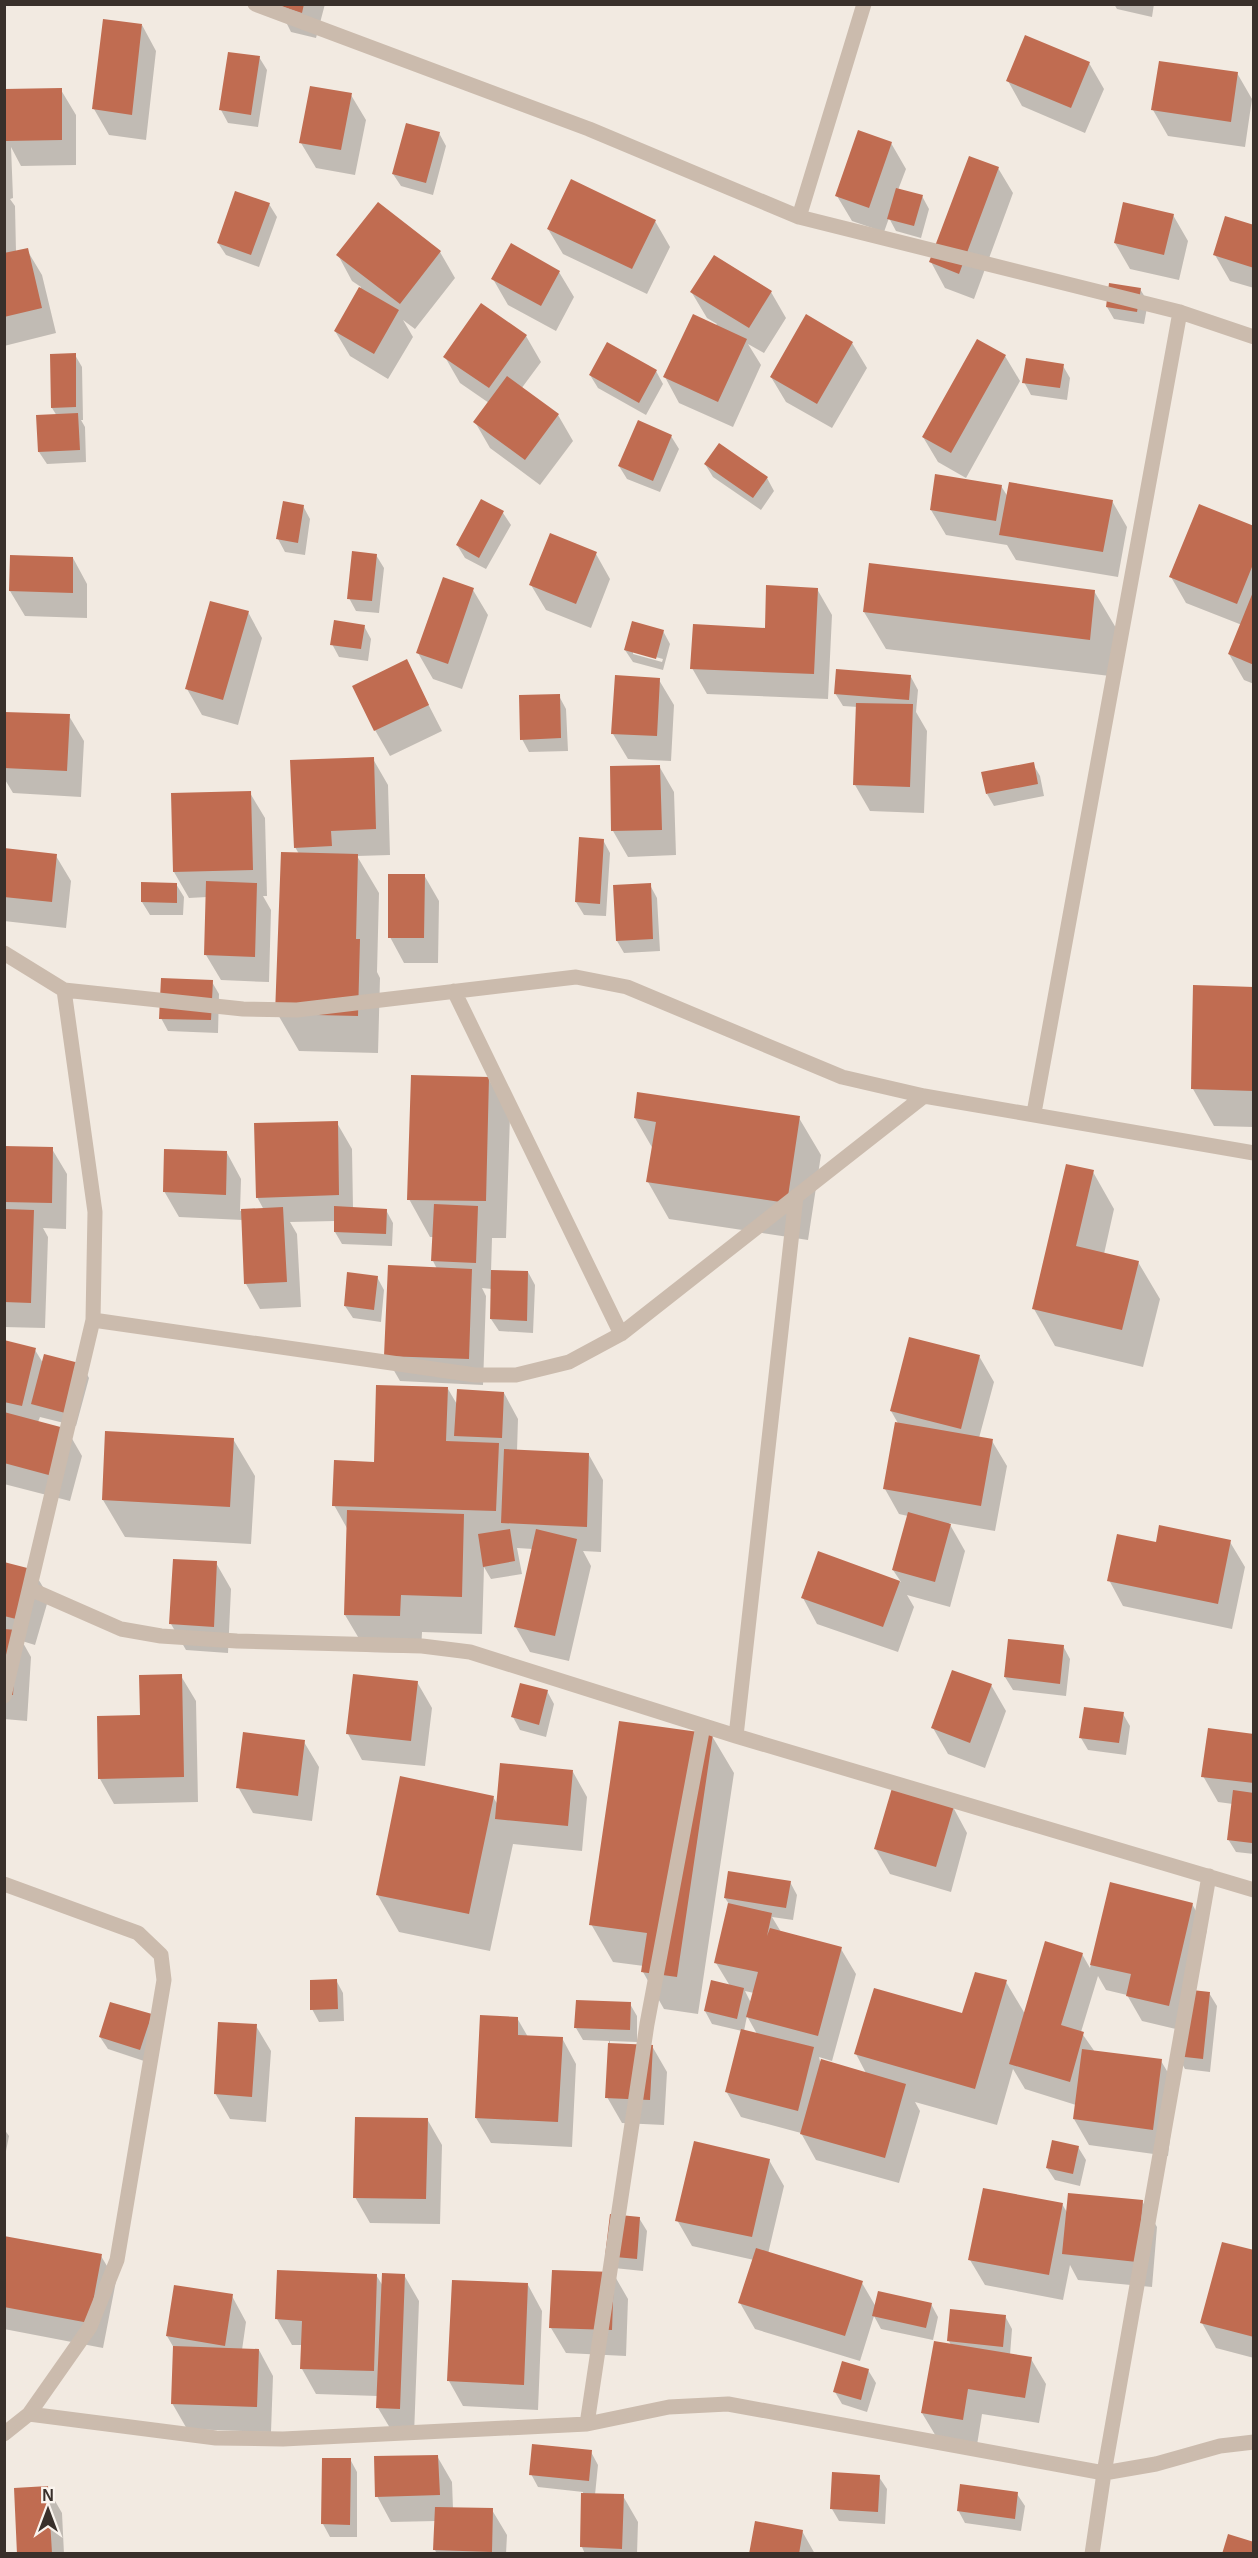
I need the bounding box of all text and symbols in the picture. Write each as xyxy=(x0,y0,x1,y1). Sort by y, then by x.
north arrow xyxy=(18,2480,78,2540)
text: N xyxy=(42,2487,54,2504)

